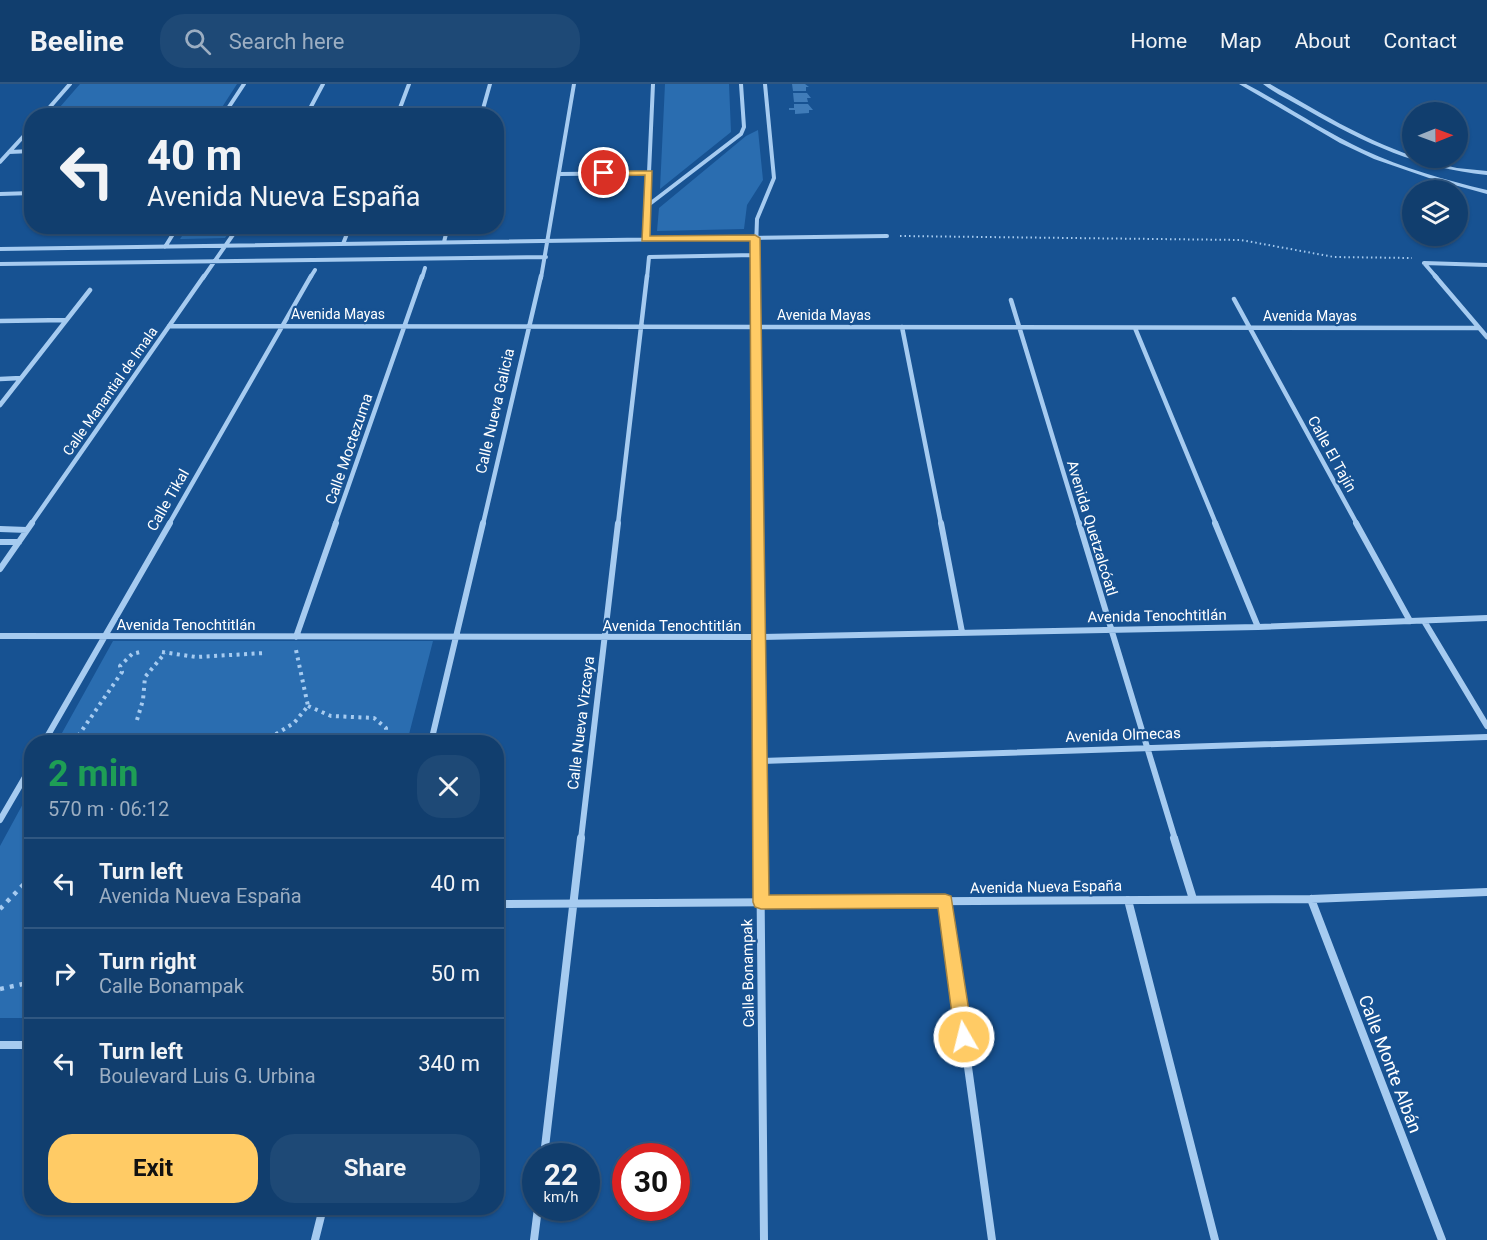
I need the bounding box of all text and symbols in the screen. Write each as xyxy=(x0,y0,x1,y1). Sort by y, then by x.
search box xyxy=(160,14,580,68)
text: Beeline xyxy=(30,25,124,58)
icon: search xyxy=(181,25,214,58)
text: Search here xyxy=(229,29,345,54)
text: Home xyxy=(1131,29,1187,53)
text: Map xyxy=(1220,29,1262,53)
text: About xyxy=(1295,29,1351,53)
text: Contact xyxy=(1384,29,1457,53)
north arrow xyxy=(1402,102,1468,168)
map controls xyxy=(1402,102,1468,246)
text: 40 m xyxy=(147,131,242,180)
icon: left xyxy=(48,132,126,210)
pin xyxy=(578,147,629,198)
icon: arrive xyxy=(587,156,620,189)
button: layers xyxy=(1402,180,1468,246)
text: Avenida Nueva España xyxy=(147,181,421,213)
street label: Avenida Mayas xyxy=(291,306,385,322)
street label: Avenida Mayas xyxy=(777,307,871,323)
street label: Avenida Mayas xyxy=(1263,308,1357,324)
street label: Calle Manantial de Imala xyxy=(59,324,161,458)
street label: Calle Nueva Galicia xyxy=(472,347,518,475)
street label: Calle Moctezuma xyxy=(322,391,376,507)
street label: Calle El Tajín xyxy=(1304,413,1360,495)
street label: Avenida Quetzalcóatl xyxy=(1063,458,1121,598)
street label: Calle Tikal xyxy=(143,466,193,534)
street label: Avenida Tenochtitlán xyxy=(1087,606,1227,626)
street label: Avenida Tenochtitlán xyxy=(116,616,256,634)
street label: Avenida Tenochtitlán xyxy=(602,617,742,635)
street label: Calle Nueva Vizcaya xyxy=(564,655,598,791)
street label: Avenida Olmecas xyxy=(1065,724,1181,746)
text: 2 min xyxy=(48,753,139,795)
button: close xyxy=(417,755,480,818)
text: 570 m · 06:12 xyxy=(48,797,169,821)
text: Turn left xyxy=(99,859,183,884)
icon: left xyxy=(48,867,81,900)
text: 40 m xyxy=(431,871,480,896)
street label: Avenida Nueva España xyxy=(970,877,1122,897)
text: Avenida Nueva España xyxy=(99,884,302,908)
street label: Calle Bonampak xyxy=(738,918,758,1027)
text: Turn right xyxy=(99,949,196,974)
icon: right xyxy=(48,957,81,990)
text: 50 m xyxy=(431,961,480,986)
text: Calle Bonampak xyxy=(99,974,244,998)
street label: Calle Monte Albán xyxy=(1354,992,1426,1136)
position arrow xyxy=(932,1005,996,1069)
text: Turn left xyxy=(99,1039,183,1064)
icon: left xyxy=(48,1047,81,1080)
text: 340 m xyxy=(418,1051,480,1076)
text: Boulevard Luis G. Urbina xyxy=(99,1064,316,1088)
button: Exit xyxy=(48,1134,258,1203)
button: Share xyxy=(270,1134,480,1203)
speed limit sign: 30 xyxy=(612,1143,690,1221)
text: 22 xyxy=(544,1157,578,1192)
text: km/h xyxy=(543,1188,579,1206)

